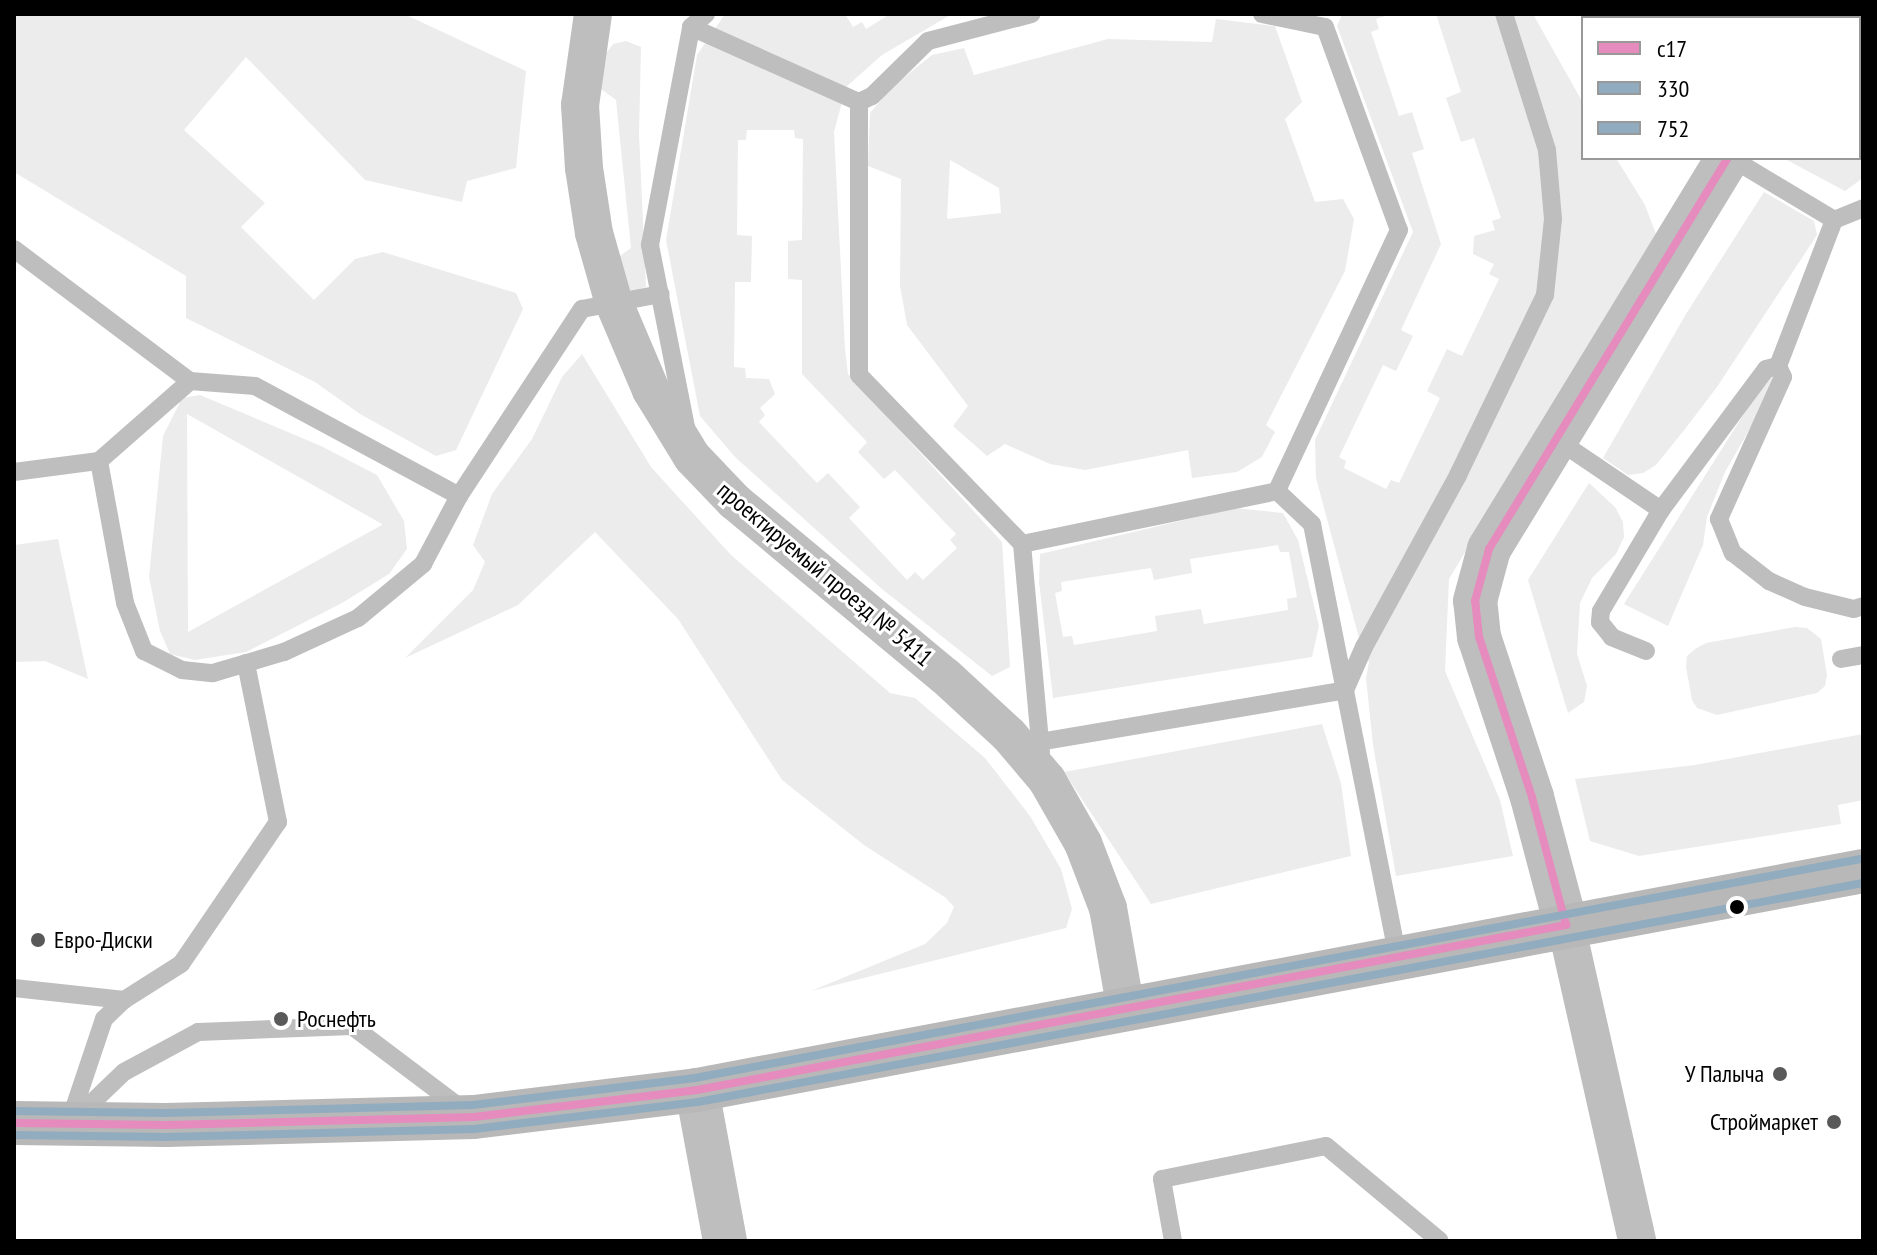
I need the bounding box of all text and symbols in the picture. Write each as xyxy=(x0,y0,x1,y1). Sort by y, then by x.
legend xyxy=(1581,16,1861,160)
text: с17 xyxy=(1657,33,1687,64)
text: 330 xyxy=(1657,73,1689,104)
text: 752 xyxy=(1657,113,1689,144)
street label: проектируемый проезд № 5411 xyxy=(712,476,938,672)
unlabelled marker xyxy=(1729,899,1745,915)
place label: Евро-Диски xyxy=(54,926,153,954)
marker: Евро-Диски xyxy=(29,931,47,949)
place label: Роснефть xyxy=(297,1005,376,1033)
marker: Роснефть xyxy=(272,1010,290,1028)
place label: У Палыча xyxy=(1684,1060,1764,1088)
marker: У Палыча xyxy=(1771,1065,1789,1083)
place label: Строймаркет xyxy=(1710,1108,1818,1136)
marker: Строймаркет xyxy=(1825,1113,1843,1131)

